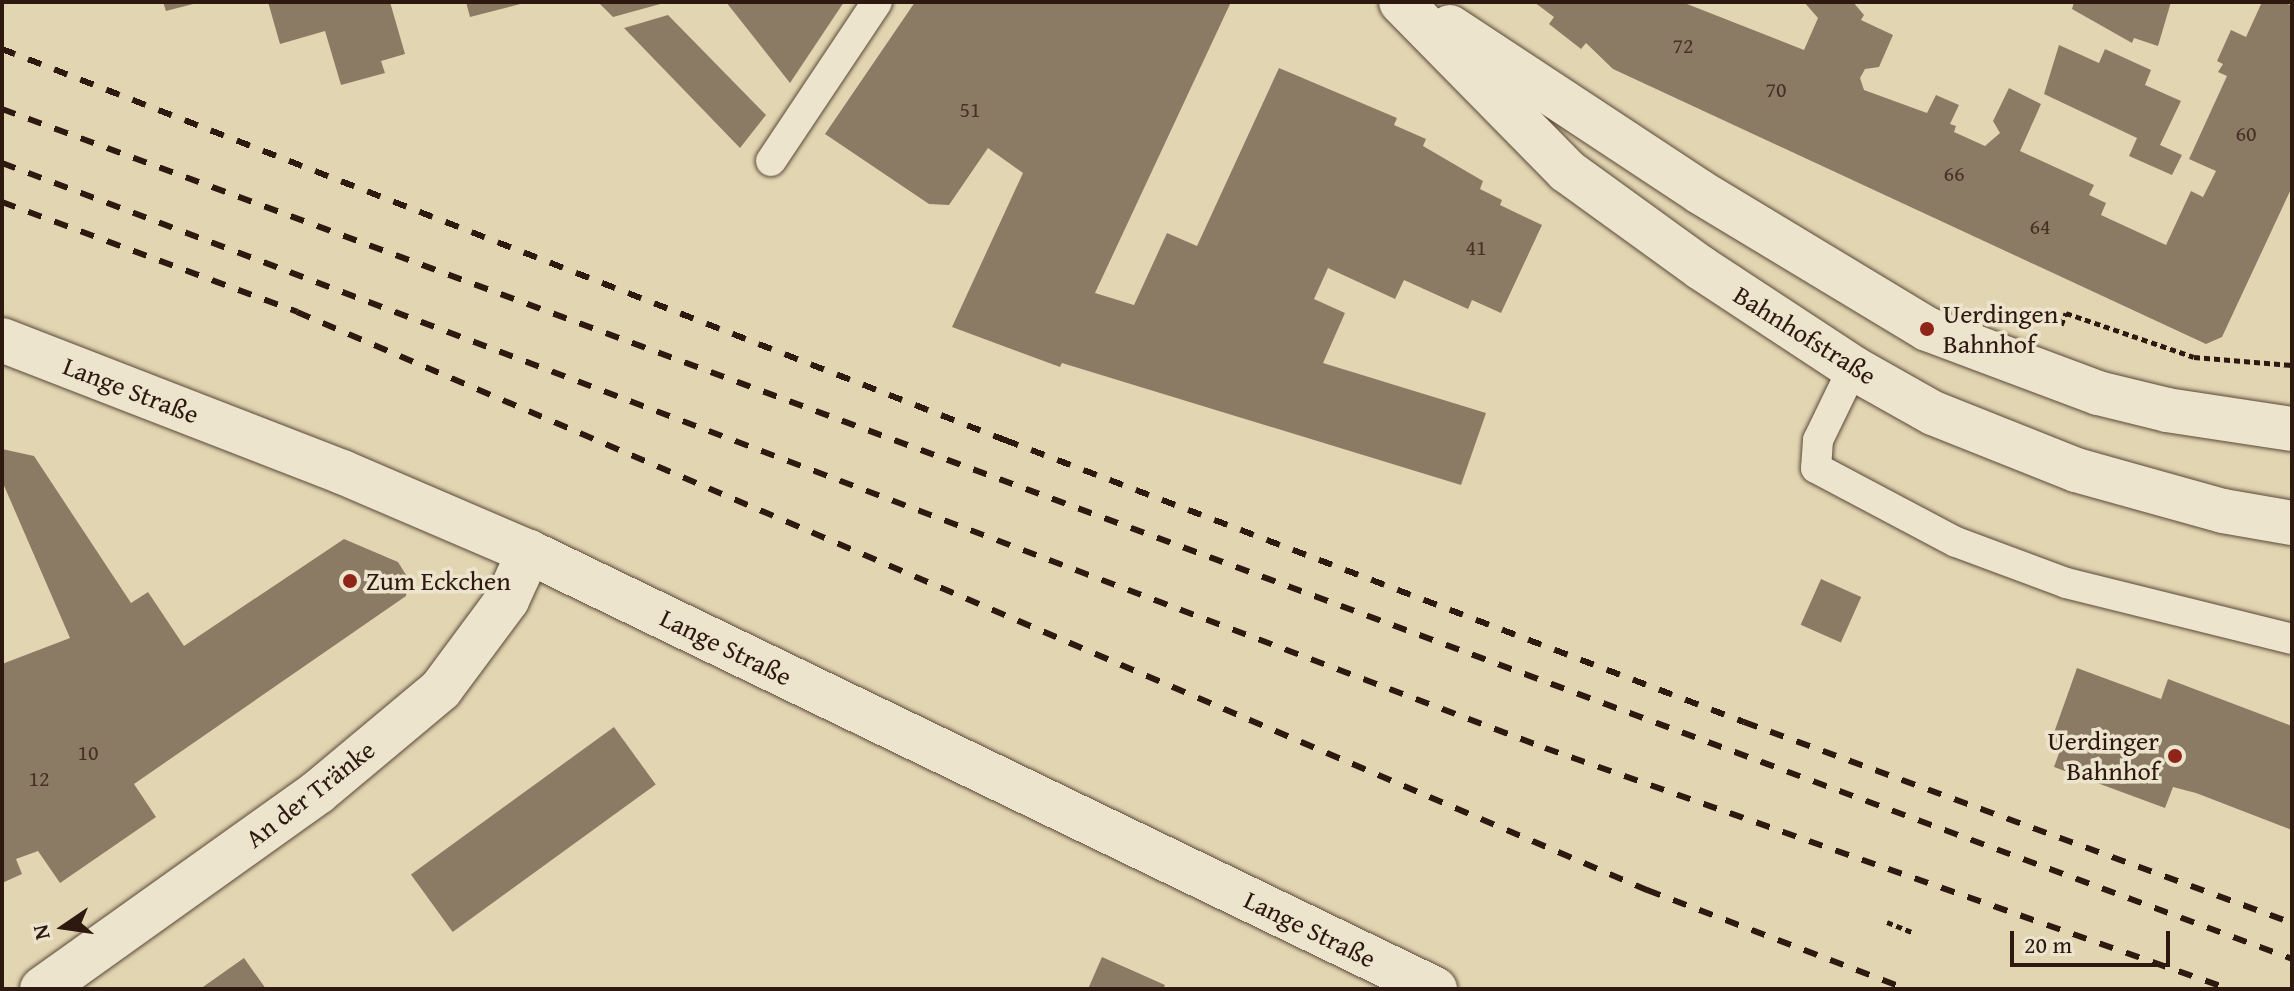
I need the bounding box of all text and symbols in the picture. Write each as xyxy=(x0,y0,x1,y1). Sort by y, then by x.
house number: 72 xyxy=(1672,33,1694,59)
house number: 70 xyxy=(1765,77,1787,103)
house number: 51 xyxy=(959,97,981,123)
house number: 60 xyxy=(2235,121,2257,147)
house number: 66 xyxy=(1943,161,1965,187)
house number: 64 xyxy=(2029,214,2051,240)
house number: 41 xyxy=(1465,235,1487,261)
street label: Bahnhofstraße xyxy=(1728,279,1882,391)
place label: Uerdingen Bahnhof xyxy=(1943,298,2058,360)
marker: Uerdingen Bahnhof xyxy=(1918,320,1936,338)
street label: Lange Straße xyxy=(59,350,203,430)
place label: Zum Eckchen xyxy=(366,565,511,597)
marker: Zum Eckchen xyxy=(341,572,359,590)
street label: Lange Straße xyxy=(655,602,797,692)
place label: Uerdinger Bahnhof xyxy=(2048,725,2159,786)
street label: An der Tränke xyxy=(239,734,381,854)
house number: 10 xyxy=(77,740,99,766)
marker: Uerdinger Bahnhof xyxy=(2166,747,2184,765)
house number: 12 xyxy=(28,766,50,792)
street label: Lange Straße xyxy=(1239,884,1381,974)
north arrow xyxy=(24,887,104,967)
scale bar xyxy=(2014,915,2174,965)
text: N xyxy=(23,922,58,943)
text: 20 m xyxy=(2024,927,2072,962)

